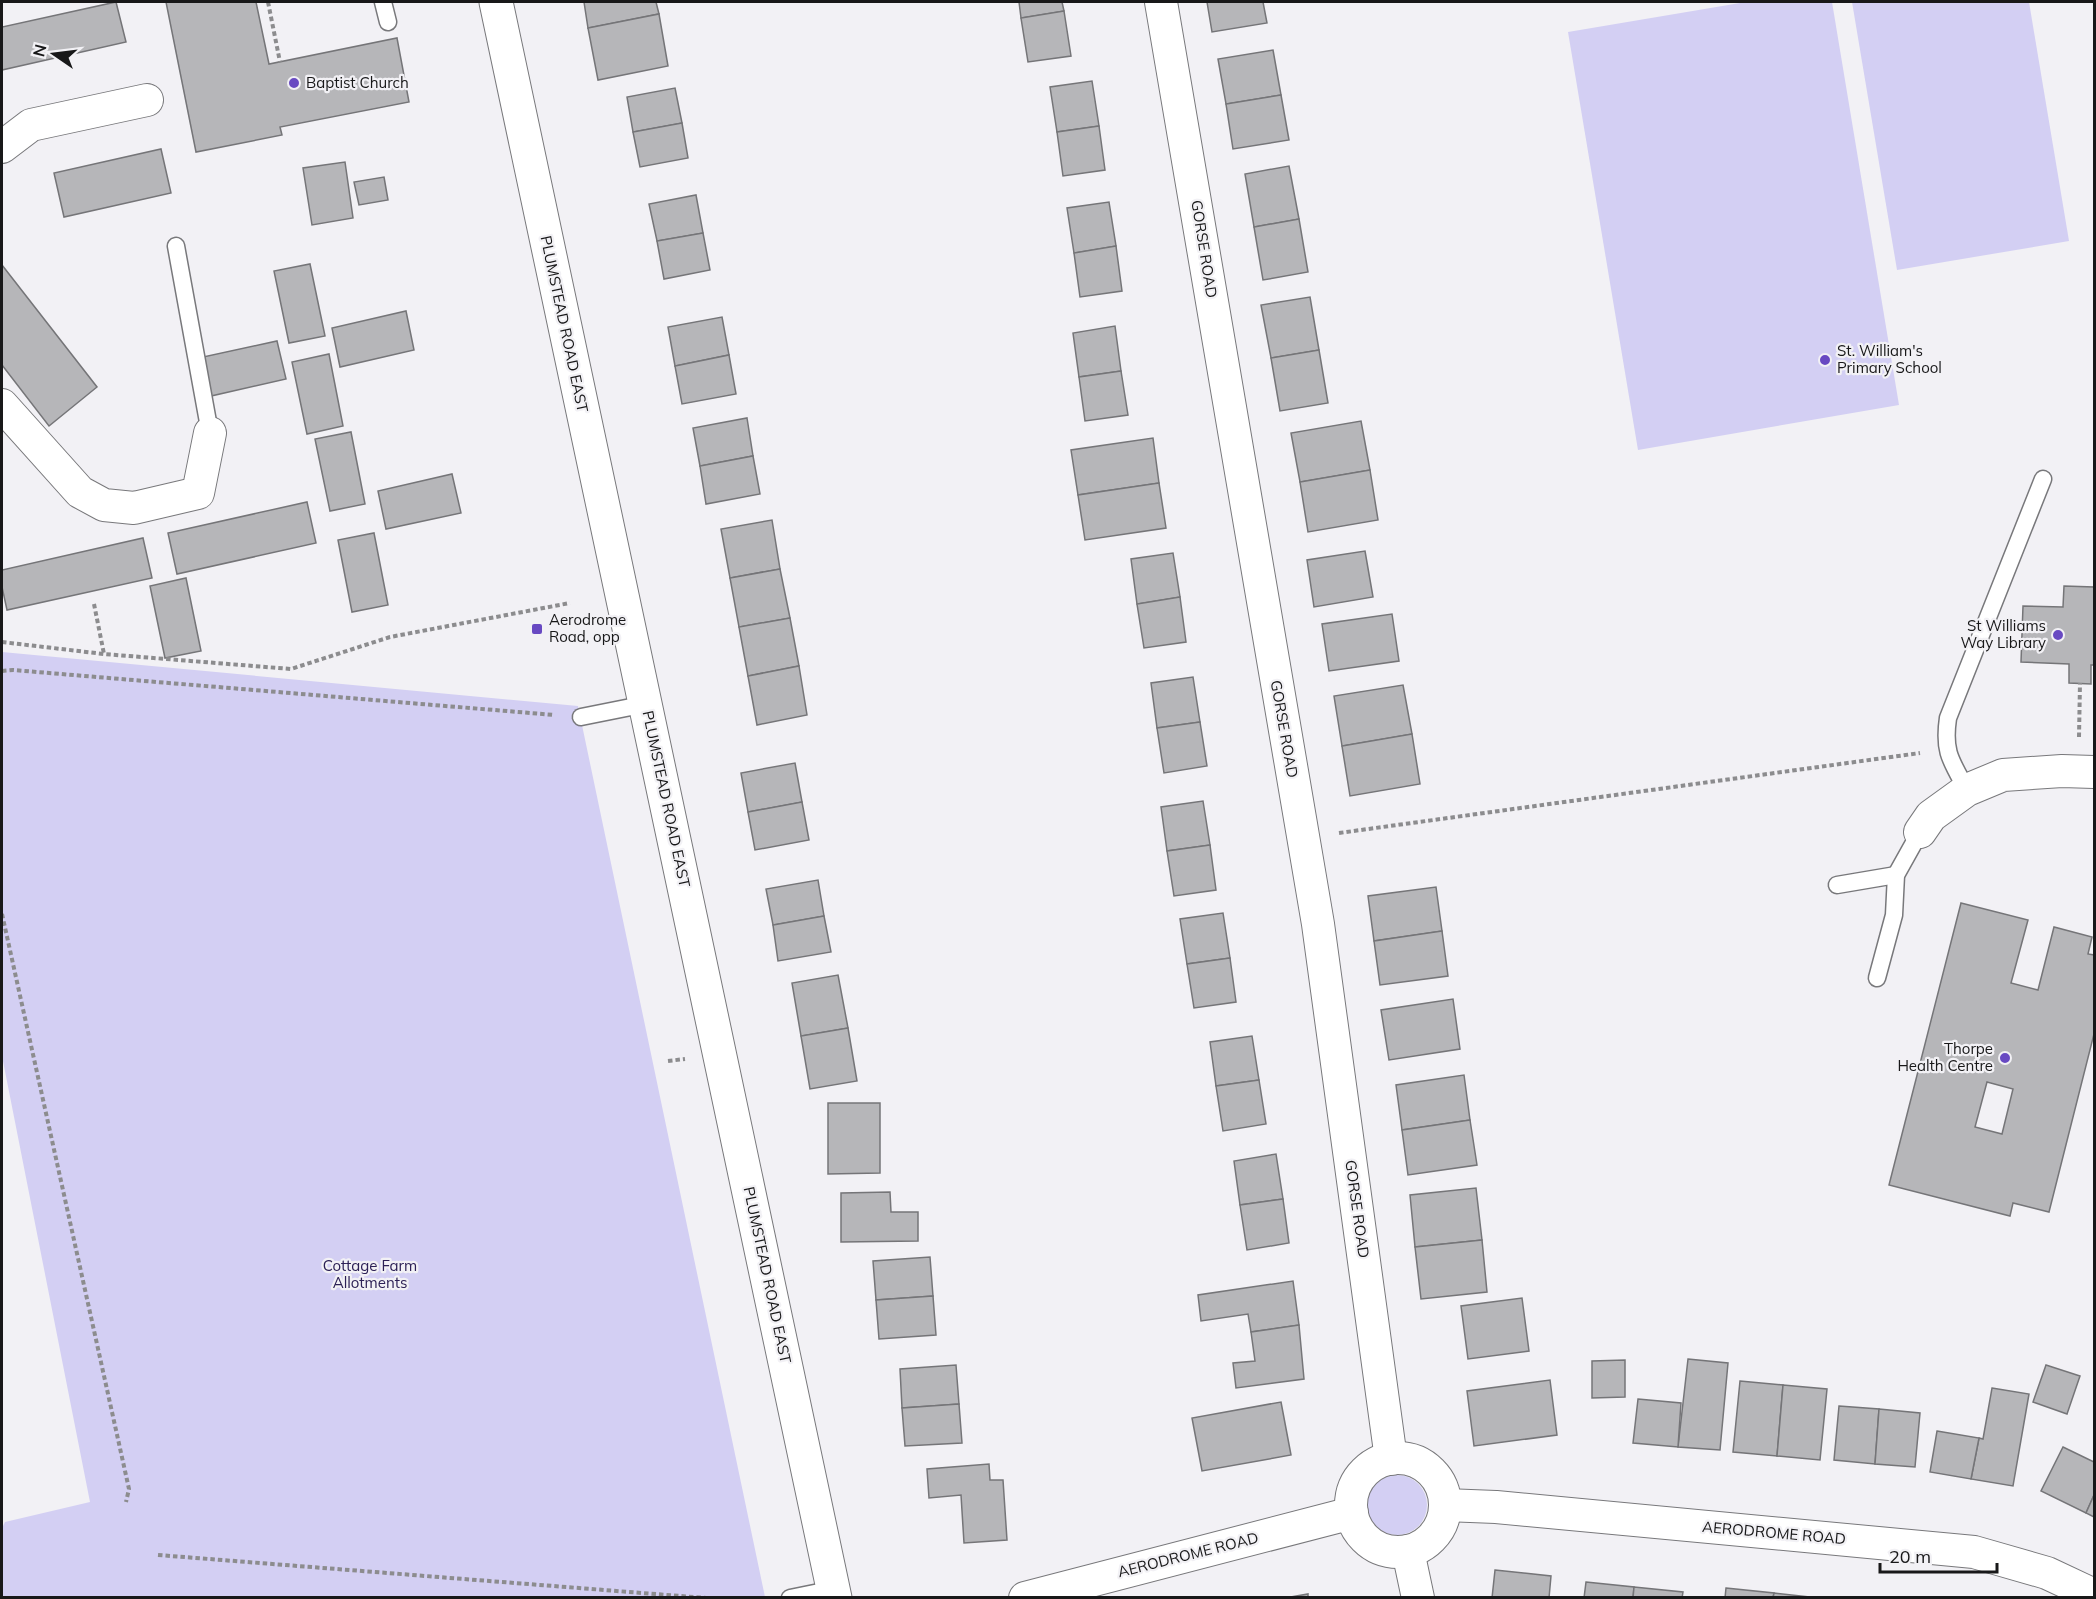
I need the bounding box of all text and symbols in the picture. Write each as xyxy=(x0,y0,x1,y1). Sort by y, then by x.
north arrow xyxy=(24,24,84,84)
text: N xyxy=(28,42,51,59)
place label: Baptist Church xyxy=(306,73,409,92)
marker: Baptist Church xyxy=(287,76,301,90)
street label: GORSE ROAD xyxy=(1187,199,1222,299)
street label: PLUMSTEAD ROAD EAST xyxy=(536,234,592,414)
place label: St. William's Primary School xyxy=(1837,341,1942,377)
marker: St. William's Primary School xyxy=(1818,353,1832,367)
place label: Aerodrome Road, opp xyxy=(549,610,626,646)
place label: St Williams Way Library xyxy=(1960,616,2046,652)
marker: Aerodrome Road, opp xyxy=(530,622,544,636)
marker: St Williams Way Library xyxy=(2051,628,2065,642)
street label: GORSE ROAD xyxy=(1267,679,1302,779)
street label: PLUMSTEAD ROAD EAST xyxy=(638,709,694,889)
place label: Thorpe Health Centre xyxy=(1897,1039,1993,1075)
marker: Thorpe Health Centre xyxy=(1998,1051,2012,1065)
street label: GORSE ROAD xyxy=(1341,1159,1374,1259)
street label: PLUMSTEAD ROAD EAST xyxy=(739,1185,795,1365)
park label: Cottage Farm Allotments xyxy=(323,1256,417,1292)
street label: AERODROME ROAD xyxy=(1701,1517,1847,1548)
street label: AERODROME ROAD xyxy=(1116,1528,1260,1581)
scale bar xyxy=(1880,1536,1997,1574)
text: 20 m xyxy=(1889,1545,1931,1568)

